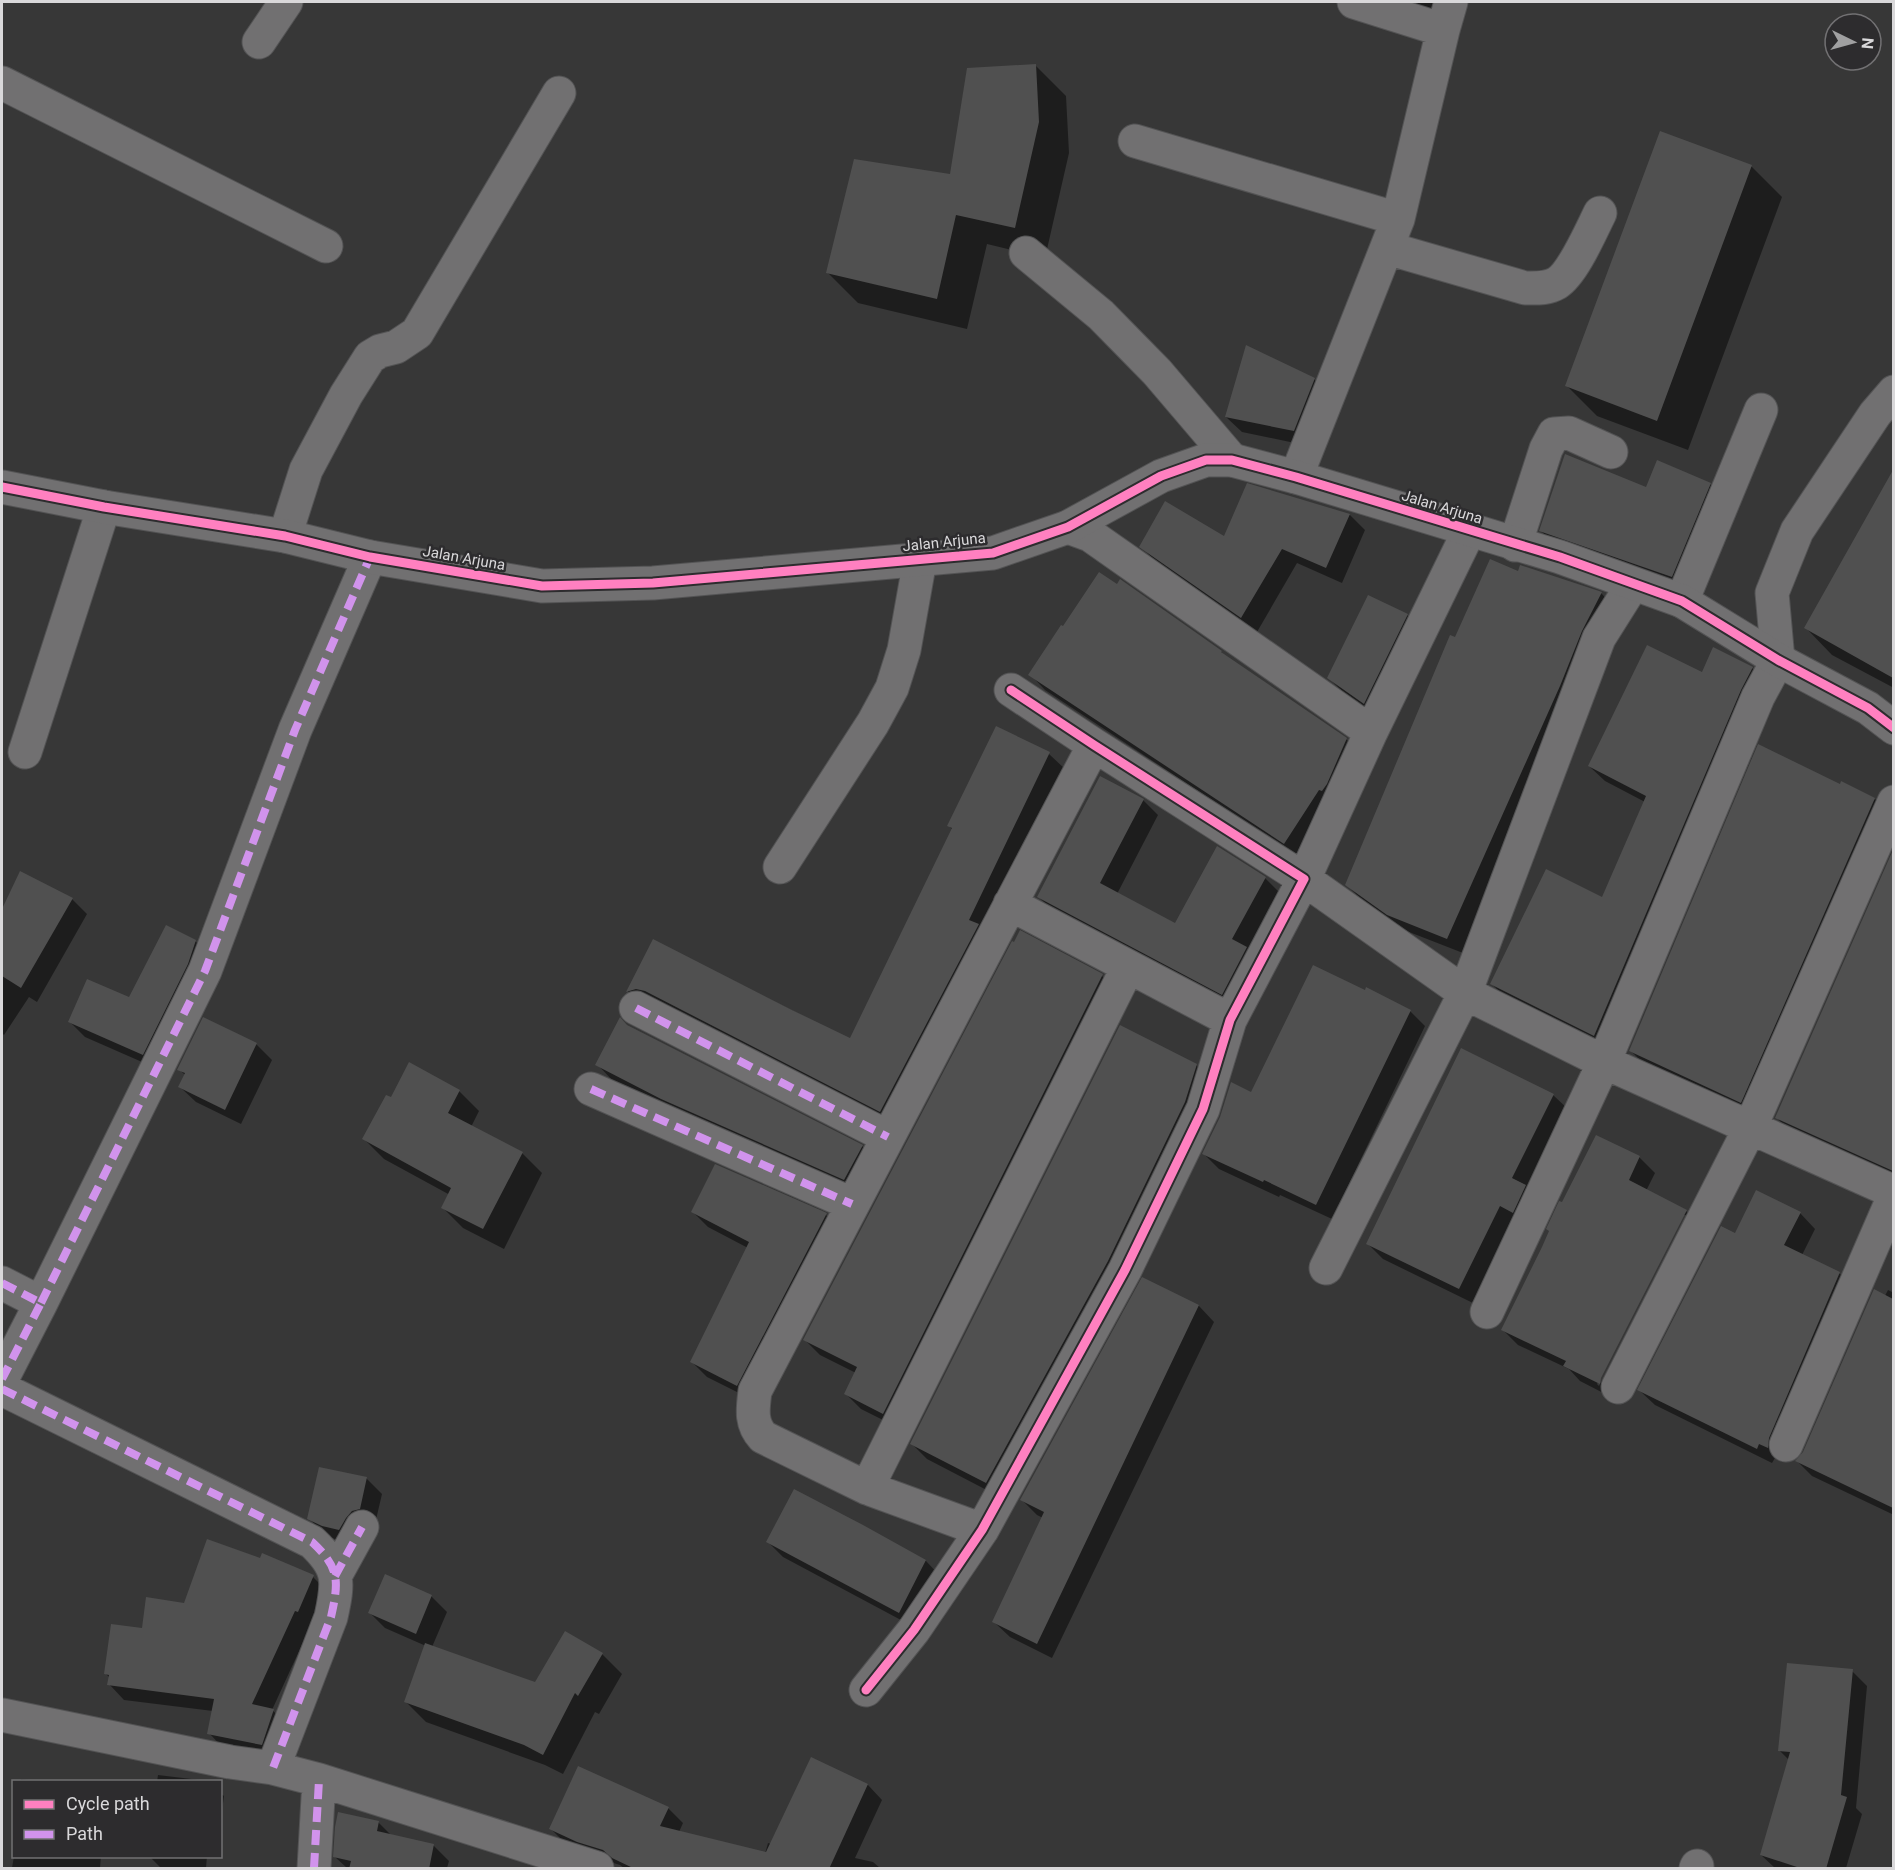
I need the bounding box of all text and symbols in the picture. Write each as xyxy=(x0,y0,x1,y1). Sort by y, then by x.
north arrow xyxy=(1823,12,1883,72)
text: N xyxy=(1857,37,1877,50)
street label: Jalan Arjuna xyxy=(1399,486,1485,528)
street label: Jalan Arjuna xyxy=(902,529,986,555)
street label: Jalan Arjuna xyxy=(421,542,507,574)
legend xyxy=(12,1780,222,1858)
text: Cycle path xyxy=(66,1793,150,1814)
text: Path xyxy=(66,1823,103,1844)

